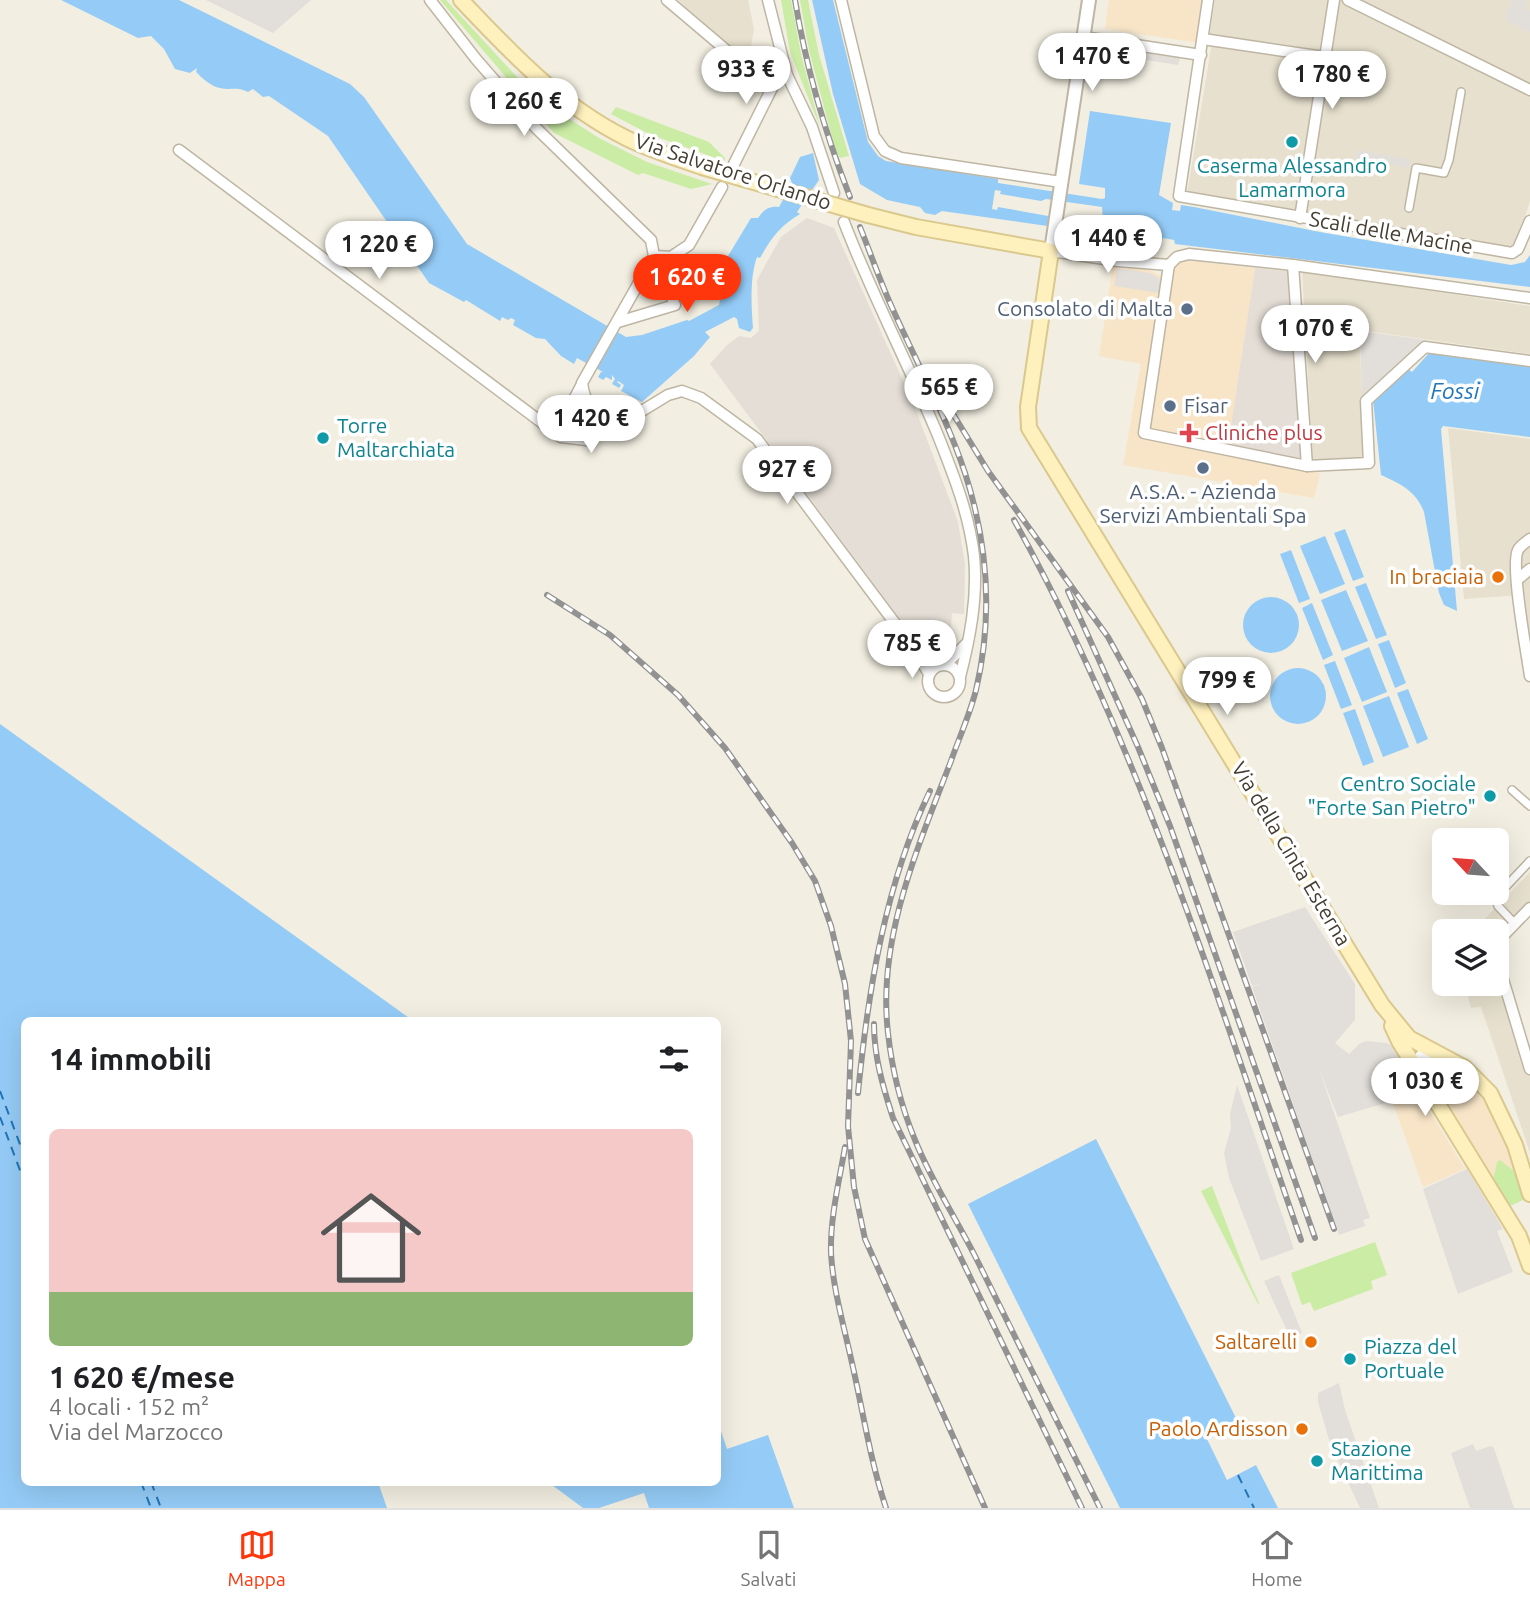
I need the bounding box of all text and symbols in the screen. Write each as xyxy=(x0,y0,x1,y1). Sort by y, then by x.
pin: 1 470 € xyxy=(1027,34,1157,93)
text: 1 470 € xyxy=(1054,43,1130,68)
pin: 933 € xyxy=(697,46,795,106)
pin: 1 780 € xyxy=(1267,52,1397,111)
text: 933 € xyxy=(717,56,775,81)
text: 1 780 € xyxy=(1294,61,1370,86)
pin: 1 260 € xyxy=(459,78,589,138)
text: 1 260 € xyxy=(486,88,562,113)
street label: Via Salvatore Orlando xyxy=(632,128,835,214)
marker: Caserma Alessandro Lamarmora xyxy=(1284,134,1300,150)
place label: Caserma Alessandro Lamarmora xyxy=(1197,153,1387,201)
street label: Scali delle Macine xyxy=(1307,206,1475,258)
pin: 1 440 € xyxy=(1043,216,1173,275)
pin: 1 220 € xyxy=(314,222,444,281)
text: 1 440 € xyxy=(1070,225,1146,250)
text: 1 220 € xyxy=(341,231,417,256)
pin: 1 620 € xyxy=(622,254,752,314)
text: 1 620 € xyxy=(649,264,725,289)
place label: Consolato di Malta xyxy=(997,296,1173,320)
marker: Consolato di Malta xyxy=(1179,301,1195,317)
pin: 1 070 € xyxy=(1250,306,1380,365)
text: 1 070 € xyxy=(1277,315,1353,340)
pin: 565 € xyxy=(900,364,998,424)
text: 565 € xyxy=(920,374,978,399)
water label: Fossi xyxy=(1430,378,1481,403)
place label: Fisar xyxy=(1184,393,1228,417)
pin: 1 420 € xyxy=(526,396,656,455)
marker: Fisar xyxy=(1162,398,1178,414)
text: 1 420 € xyxy=(553,405,629,430)
place label: Torre Maltarchiata xyxy=(337,413,455,461)
place label: Cliniche plus xyxy=(1205,420,1323,444)
marker: Cliniche plus xyxy=(1179,423,1199,443)
marker: Torre Maltarchiata xyxy=(315,430,331,446)
pin: 927 € xyxy=(738,447,836,506)
text: 927 € xyxy=(758,456,816,481)
marker: A.S.A. - Azienda Servizi Ambientali Spa xyxy=(1195,460,1211,476)
place label: A.S.A. - Azienda Servizi Ambientali Spa xyxy=(1099,479,1307,527)
place label: In braciaia xyxy=(1389,564,1484,588)
marker: In braciaia xyxy=(1490,569,1506,585)
pin: 785 € xyxy=(863,620,961,680)
text: 785 € xyxy=(883,630,941,655)
pin: 799 € xyxy=(1178,658,1276,717)
text: 799 € xyxy=(1198,667,1256,692)
street label: Via della Cinta Esterna xyxy=(1227,757,1356,950)
place label: Centro Sociale "Forte San Pietro" xyxy=(1307,771,1476,819)
marker: Centro Sociale "Forte San Pietro" xyxy=(1482,788,1498,804)
north arrow xyxy=(1432,828,1508,905)
map controls xyxy=(1432,828,1509,996)
button: layers xyxy=(1432,919,1509,996)
icon: filters xyxy=(655,1040,693,1078)
text: 14 immobili xyxy=(49,1042,212,1076)
pin: 1 030 € xyxy=(1360,1058,1490,1118)
text: 1 030 € xyxy=(1387,1068,1463,1093)
icon: home xyxy=(308,1175,434,1301)
place label: Saltarelli xyxy=(1215,1329,1297,1353)
marker: Saltarelli xyxy=(1303,1334,1319,1350)
place label: Piazza del Portuale xyxy=(1364,1334,1457,1382)
marker: Piazza del Portuale xyxy=(1342,1351,1358,1367)
text: 1 620 €/mese xyxy=(49,1360,235,1394)
text: 4 locali · 152 m² xyxy=(49,1394,209,1419)
place label: Paolo Ardisson xyxy=(1148,1416,1288,1440)
text: Via del Marzocco xyxy=(49,1419,224,1444)
marker: Paolo Ardisson xyxy=(1294,1421,1310,1437)
place label: Stazione Marittima xyxy=(1331,1436,1424,1484)
marker: Stazione Marittima xyxy=(1309,1453,1325,1469)
tab: Mappa xyxy=(227,1526,286,1590)
tab: Salvati xyxy=(741,1526,796,1590)
tab: Home xyxy=(1251,1526,1303,1590)

